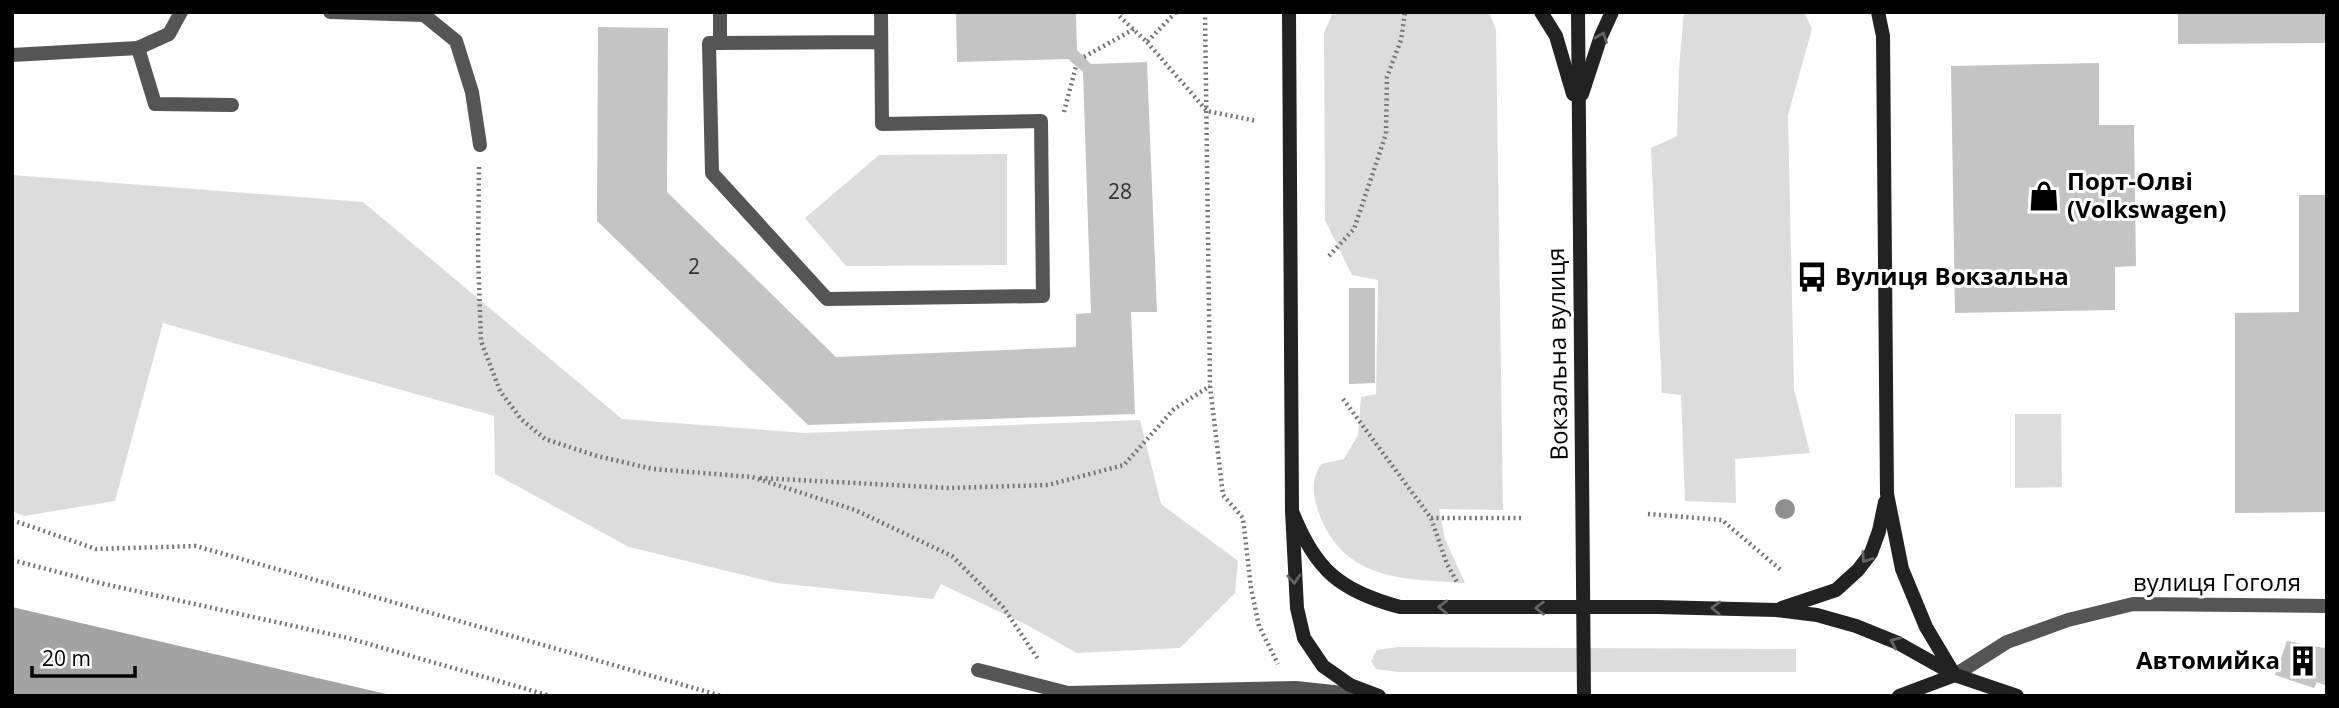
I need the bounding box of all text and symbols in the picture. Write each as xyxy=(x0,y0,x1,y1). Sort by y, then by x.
one-way arrow xyxy=(1593,32,1607,44)
place label: Порт-Олві (Volkswagen) xyxy=(2067,164,2226,225)
house number: 28 xyxy=(1108,177,1132,205)
shop icon: Порт-Олві (Volkswagen) xyxy=(2027,179,2061,213)
street label: Вокзальна вулиця xyxy=(1538,247,1575,461)
house number: 2 xyxy=(688,252,700,280)
place label: Вулиця Вокзальна xyxy=(1835,259,2069,292)
bus stop icon: Вулиця Вокзальна xyxy=(1795,260,1829,294)
one-way arrow xyxy=(1862,550,1874,563)
street label: вулиця Гоголя xyxy=(2133,565,2301,598)
one-way arrow xyxy=(1287,574,1302,585)
one-way arrow xyxy=(1438,599,1448,615)
one-way arrow xyxy=(1534,600,1545,616)
one-way arrow xyxy=(1711,601,1722,616)
scale bar xyxy=(32,634,135,678)
one-way arrow xyxy=(1890,637,1902,651)
place label: Автомийка xyxy=(2136,643,2280,676)
text: 20 m xyxy=(42,644,91,672)
building icon: Автомийка xyxy=(2286,644,2320,678)

